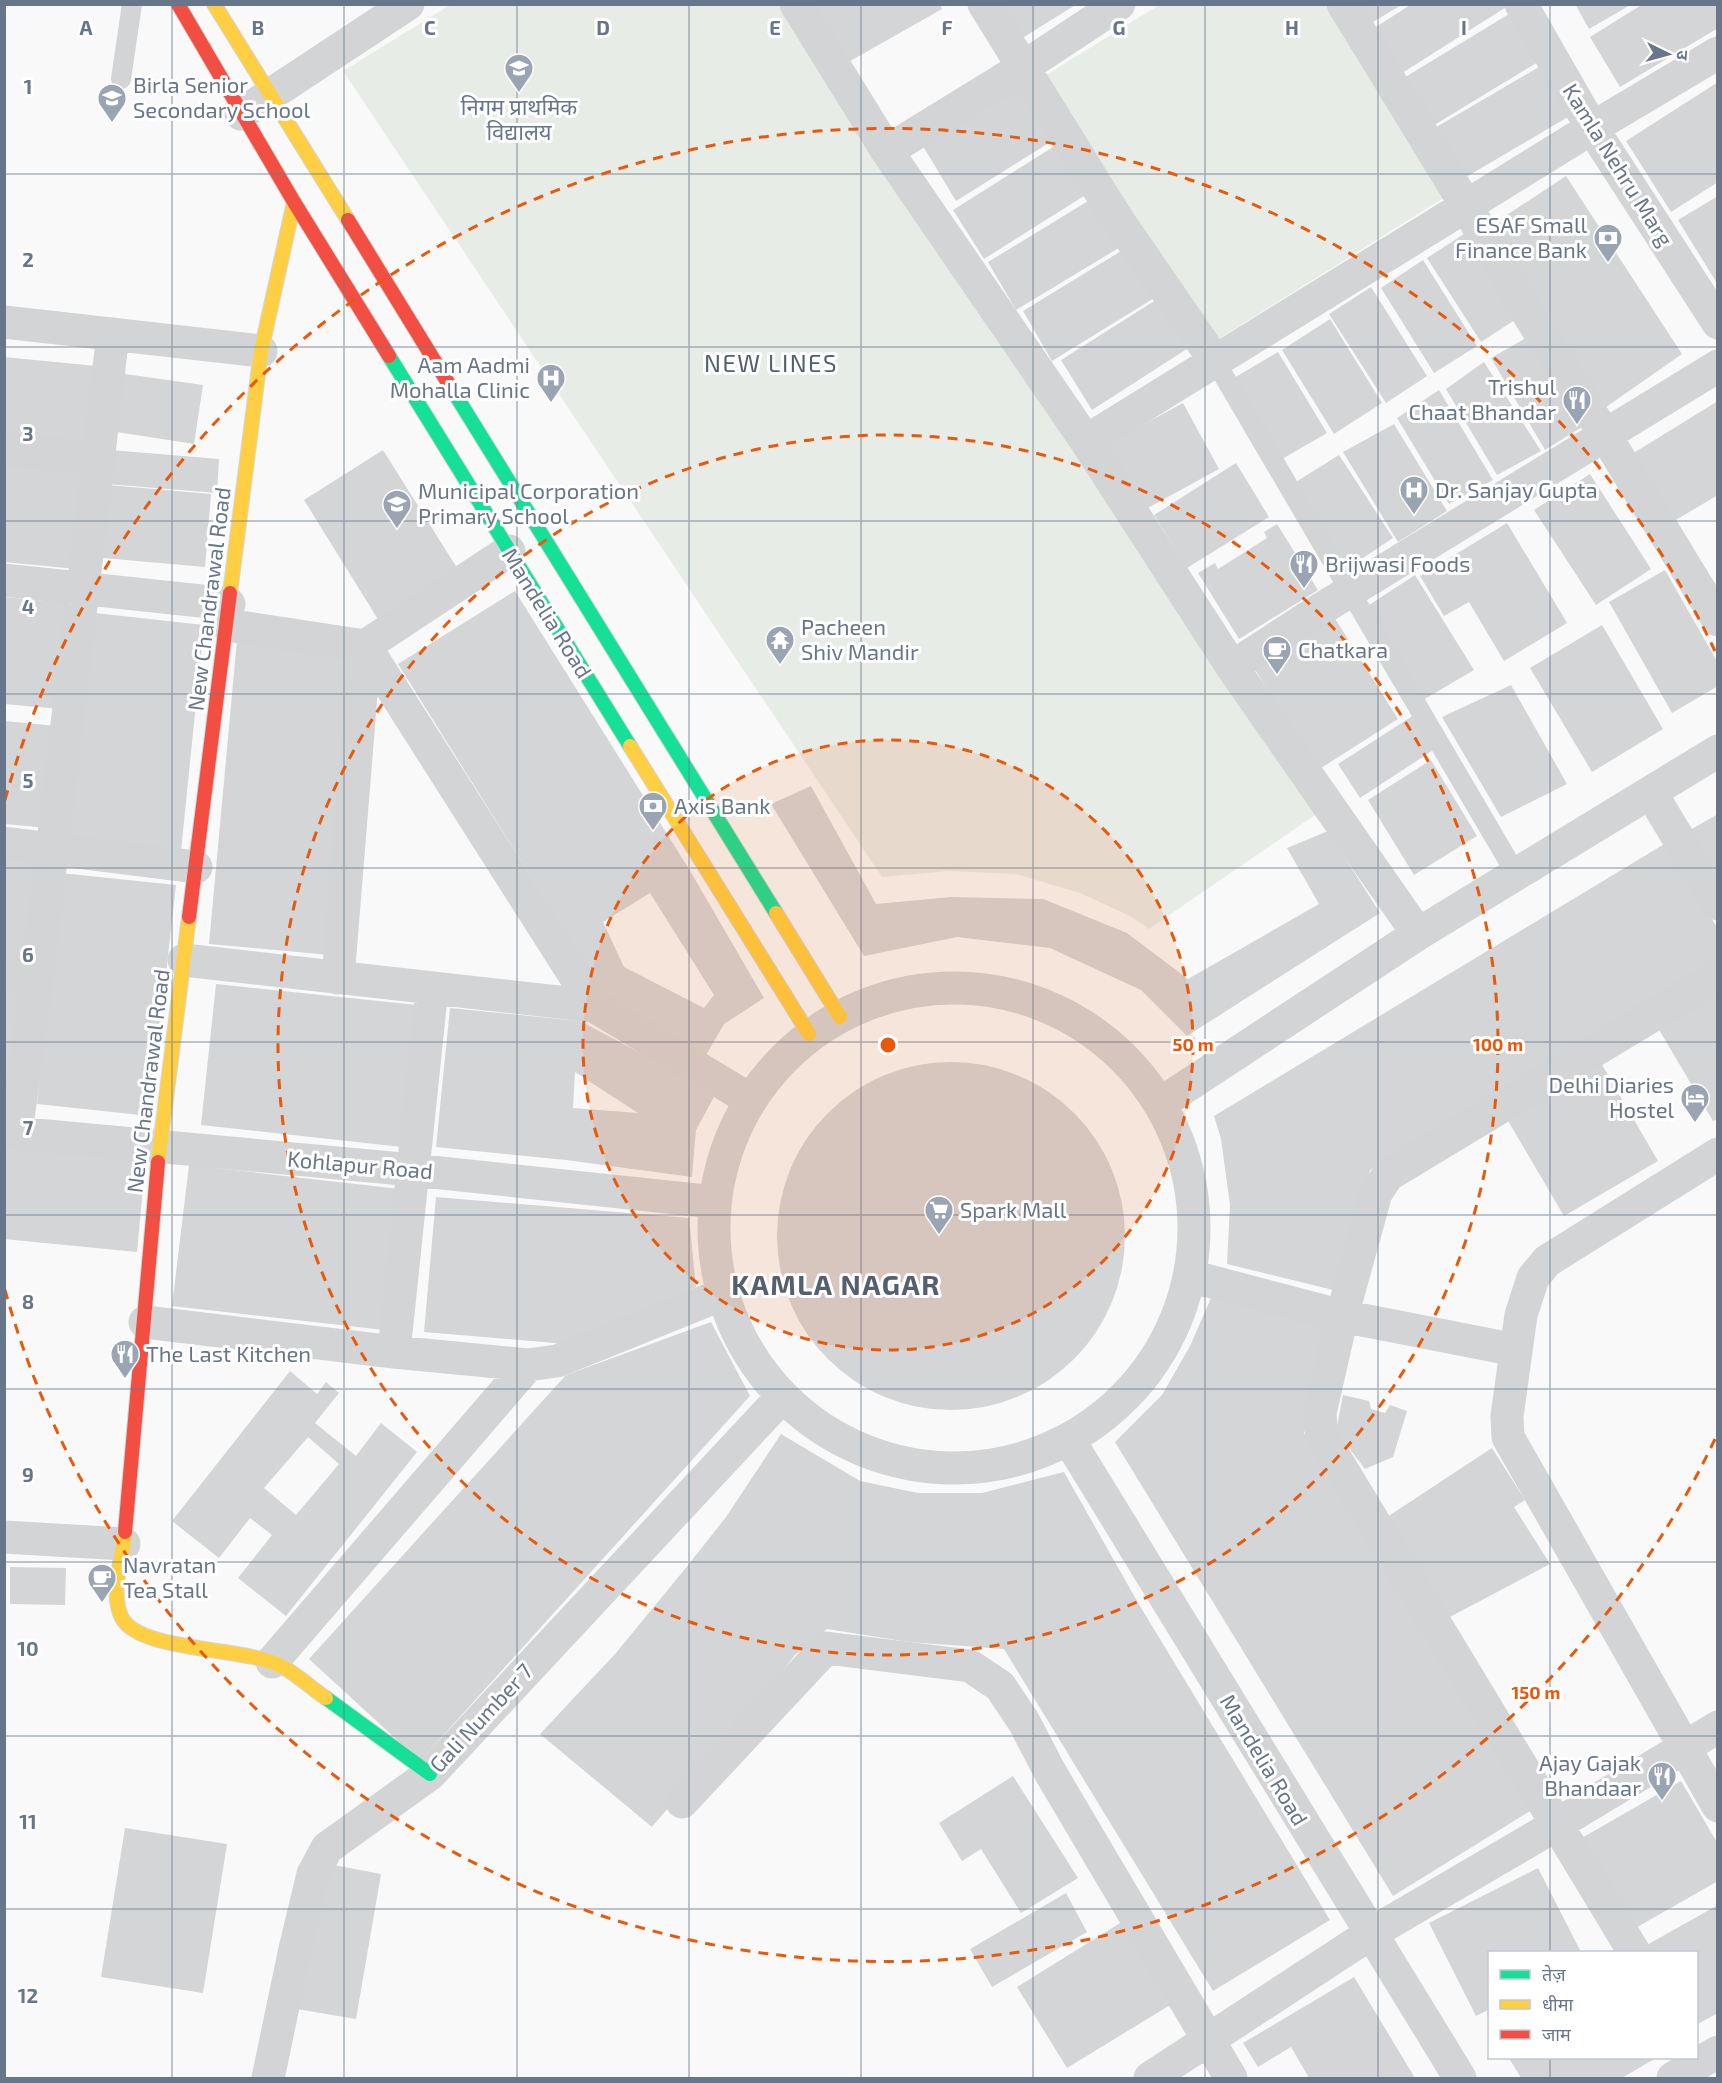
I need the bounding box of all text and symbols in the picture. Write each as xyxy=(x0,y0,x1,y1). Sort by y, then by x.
text: A xyxy=(79,15,93,39)
text: B xyxy=(252,15,264,39)
text: C xyxy=(424,15,436,39)
text: D xyxy=(596,15,610,39)
text: E xyxy=(769,15,781,39)
text: F xyxy=(941,15,953,39)
text: G xyxy=(1113,15,1125,39)
text: H xyxy=(1285,15,1299,39)
text: I xyxy=(1461,15,1467,39)
north arrow xyxy=(1638,24,1698,84)
text: उ xyxy=(1674,50,1693,61)
school or university icon: निगम प्राथमिक विद्यालय xyxy=(503,52,535,94)
place label: Birla Senior Secondary School xyxy=(133,71,310,122)
text: 1 xyxy=(24,74,32,98)
street label: Kamla Nehru Marg xyxy=(1558,78,1679,250)
school or university icon: Birla Senior Secondary School xyxy=(96,82,128,124)
place label: निगम प्राथमिक विद्यालय xyxy=(461,93,578,144)
place label: ESAF Small Finance Bank xyxy=(1455,211,1587,262)
bank icon: ESAF Small Finance Bank xyxy=(1592,222,1624,264)
text: 2 xyxy=(22,247,34,271)
district label: NEW LINES xyxy=(704,348,838,377)
place label: Aam Aadmi Mohalla Clinic xyxy=(390,351,530,402)
hospital icon: Aam Aadmi Mohalla Clinic xyxy=(535,362,567,404)
place label: Trishul Chaat Bhandar xyxy=(1408,373,1556,424)
restaurant icon: Trishul Chaat Bhandar xyxy=(1561,384,1593,426)
text: 3 xyxy=(22,421,34,445)
hospital icon: Dr. Sanjay Gupta xyxy=(1398,474,1430,516)
place label: Dr. Sanjay Gupta xyxy=(1435,476,1598,503)
place label: Municipal Corporation Primary School xyxy=(418,477,639,528)
street label: New Chandrawal Road xyxy=(181,485,235,712)
school or university icon: Municipal Corporation Primary School xyxy=(381,488,413,530)
street label: Mandelia Road xyxy=(498,543,598,682)
restaurant icon: Brijwasi Foods xyxy=(1288,548,1320,590)
place label: Brijwasi Foods xyxy=(1325,550,1470,577)
text: 4 xyxy=(22,594,35,618)
place label: Pacheen Shiv Mandir xyxy=(801,613,919,664)
temple icon: Pacheen Shiv Mandir xyxy=(764,624,796,666)
cafe icon: Chatkara xyxy=(1261,634,1293,676)
place label: Chatkara xyxy=(1298,636,1388,662)
text: 5 xyxy=(22,768,34,792)
bank icon: Axis Bank xyxy=(637,790,669,832)
place label: Axis Bank xyxy=(674,792,771,818)
text: 6 xyxy=(22,942,34,966)
street label: New Chandrawal Road xyxy=(120,967,174,1194)
text: 50 m xyxy=(1172,1033,1214,1055)
text: 100 m xyxy=(1473,1033,1523,1055)
centre of rings xyxy=(878,1035,898,1055)
place label: Delhi Diaries Hostel xyxy=(1548,1071,1674,1122)
hotel icon: Delhi Diaries Hostel xyxy=(1679,1082,1711,1124)
text: 7 xyxy=(23,1115,34,1139)
street label: Kohlapur Road xyxy=(286,1145,434,1183)
supermarket icon: Spark Mall xyxy=(923,1194,955,1236)
place label: Spark Mall xyxy=(960,1196,1067,1222)
district label: KAMLA NAGAR xyxy=(731,1267,941,1301)
text: 8 xyxy=(22,1289,34,1313)
restaurant icon: The Last Kitchen xyxy=(109,1338,141,1380)
place label: The Last Kitchen xyxy=(146,1340,311,1366)
text: 9 xyxy=(22,1462,34,1486)
place label: Navratan Tea Stall xyxy=(123,1551,216,1602)
cafe icon: Navratan Tea Stall xyxy=(86,1562,118,1604)
text: 10 xyxy=(17,1636,39,1660)
street label: Gali Number 7 xyxy=(423,1658,537,1777)
text: 150 m xyxy=(1512,1681,1560,1703)
street label: Mandelia Road xyxy=(1216,1689,1314,1830)
place label: Ajay Gajak Bhandaar xyxy=(1539,1749,1641,1800)
restaurant icon: Ajay Gajak Bhandaar xyxy=(1646,1760,1678,1802)
text: 11 xyxy=(19,1809,37,1833)
legend xyxy=(1488,1951,1698,2059)
text: तेज़ xyxy=(1542,1963,1566,1985)
text: 12 xyxy=(18,1983,38,2007)
text: धीमा xyxy=(1542,1993,1573,2015)
text: जाम xyxy=(1542,2023,1572,2045)

